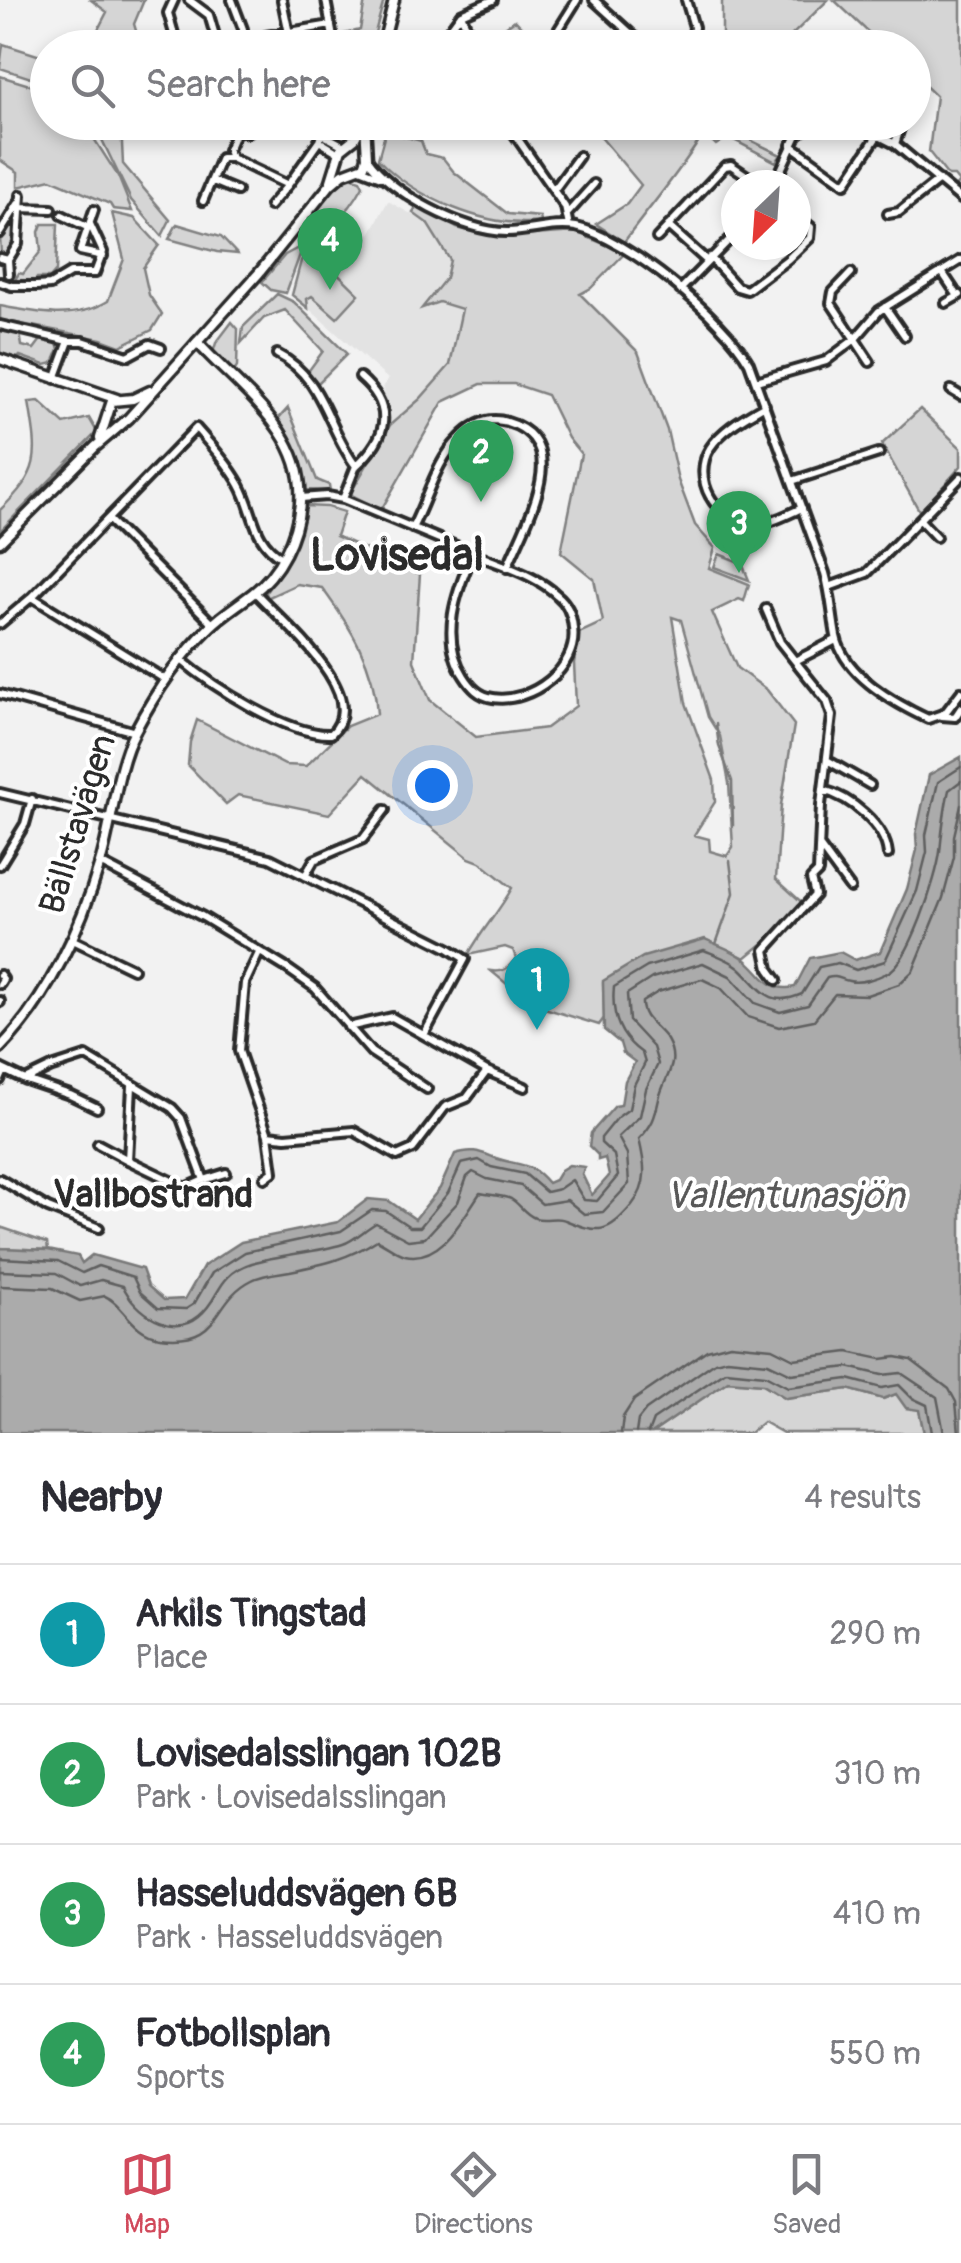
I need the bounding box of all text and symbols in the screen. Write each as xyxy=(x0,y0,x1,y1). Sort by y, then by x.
search box xyxy=(30,30,931,140)
icon: search xyxy=(65,58,120,113)
text: Search here xyxy=(145,61,331,109)
north arrow xyxy=(721,170,811,260)
pin: 4 xyxy=(298,208,362,290)
pin: 2 xyxy=(448,420,514,502)
pin: 3 xyxy=(706,490,772,573)
district label: Lovisedal xyxy=(310,528,484,584)
street label: Bällstavägen xyxy=(30,729,126,919)
your location xyxy=(407,760,458,811)
pin: 1 xyxy=(504,948,570,1030)
district label: Vallbostrand xyxy=(53,1171,253,1219)
water label: Vallentunasjön xyxy=(665,1172,906,1220)
text: Nearby xyxy=(40,1472,162,1524)
text: 4 results xyxy=(804,1478,921,1518)
text: Arkils Tingstad xyxy=(135,1590,367,1638)
text: 1 xyxy=(66,1614,79,1654)
text: 290 m xyxy=(829,1614,921,1654)
text: Place xyxy=(135,1638,207,1678)
text: Lovisedalsslingan 102B xyxy=(135,1730,502,1778)
text: 2 xyxy=(64,1754,81,1794)
text: 310 m xyxy=(833,1754,921,1794)
text: Park · Lovisedalsslingan xyxy=(135,1778,447,1818)
text: Hasseluddsvägen 6B xyxy=(135,1870,457,1918)
text: 3 xyxy=(64,1894,81,1934)
text: 410 m xyxy=(833,1894,921,1934)
text: Park · Hasseluddsvägen xyxy=(135,1918,443,1958)
text: Fotbollsplan xyxy=(135,2010,331,2058)
text: 4 xyxy=(63,2034,82,2074)
text: 550 m xyxy=(829,2034,921,2074)
text: Sports xyxy=(135,2058,225,2098)
tab: Map xyxy=(120,2147,175,2242)
tab: Directions xyxy=(414,2147,533,2242)
tab: Saved xyxy=(772,2147,841,2242)

